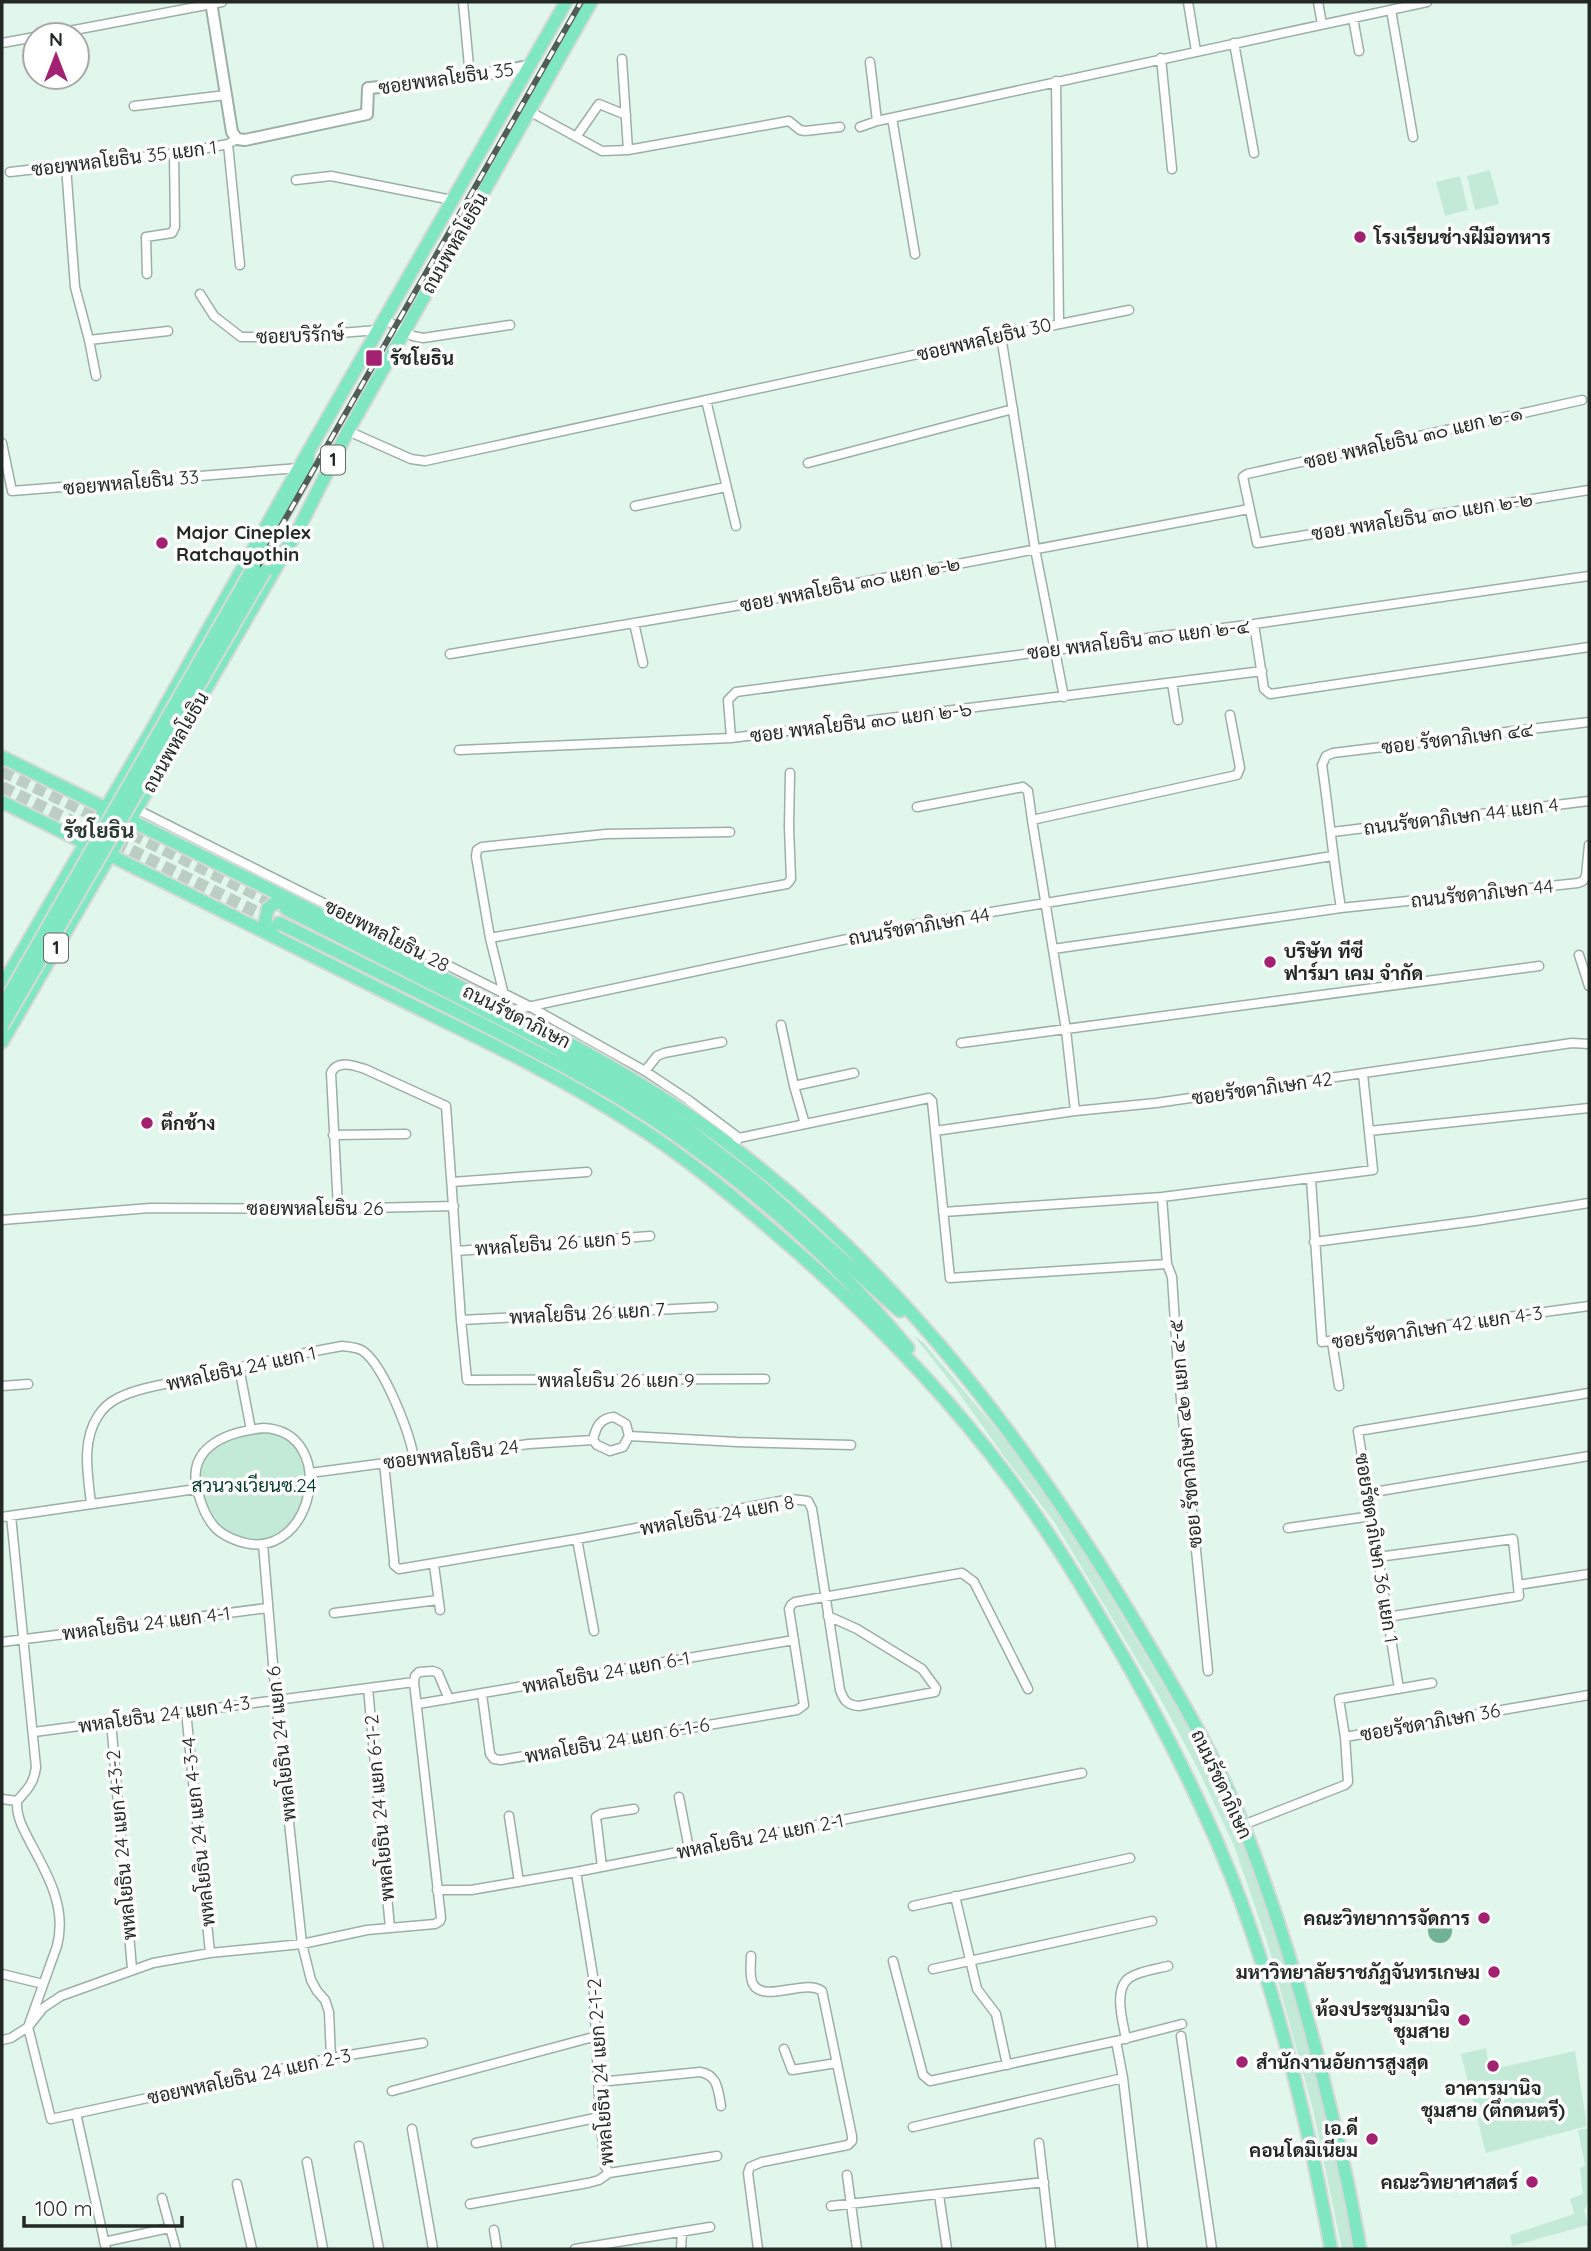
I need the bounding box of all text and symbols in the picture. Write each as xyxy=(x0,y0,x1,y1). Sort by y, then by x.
north arrow xyxy=(21,21,91,91)
text: N xyxy=(49,27,63,51)
street label: ซอยพหลโยธิน 35 xyxy=(377,57,515,99)
street label: ซอยพหลโยธิน 35 แยก 1 xyxy=(30,135,218,181)
street label: ถนนพหลโยธิน xyxy=(415,188,493,298)
place label: โรงเรียนช่างฝีมือทหาร xyxy=(1373,225,1551,249)
marker: โรงเรียนช่างฝีมือทหาร xyxy=(1352,229,1368,245)
street label: ซอยพหลโยธิน 30 xyxy=(914,312,1054,366)
street label: ซอยบริรักษ์ xyxy=(256,321,346,349)
place label: รัชโยธิน xyxy=(390,346,454,370)
marker: รัชโยธิน xyxy=(364,348,384,368)
street label: ซอย พหลโยธิน ๓๐ แยก ๒-๑ xyxy=(1301,400,1525,474)
road number: 1 xyxy=(321,446,345,474)
street label: ซอยพหลโยธิน 33 xyxy=(62,464,200,500)
street label: ซอย พหลโยธิน ๓๐ แยก ๒-๒ xyxy=(1310,487,1534,545)
place label: Major Cineplex Ratchayothin xyxy=(176,520,310,566)
marker: Major Cineplex Ratchayothin xyxy=(154,535,170,551)
street label: ซอย พหลโยธิน ๓๐ แยก ๒-๒ xyxy=(738,551,962,617)
street label: ซอย พหลโยธิน ๓๐ แยก ๒-๔ xyxy=(1026,613,1252,665)
street label: ถนนพหลโยธิน xyxy=(136,687,214,797)
street label: ซอย พหลโยธิน ๓๐ แยก ๒-๖ xyxy=(749,696,973,748)
street label: ซอย รัชดาภิเษก ๔๔ xyxy=(1380,717,1535,759)
street label: ถนนรัชดาภิเษก 44 แยก 4 xyxy=(1362,792,1560,840)
district label: รัชโยธิน xyxy=(64,817,134,843)
street label: ถนนรัชดาภิเษก 44 xyxy=(1410,874,1554,912)
street label: ซอยพหลโยธิน 28 xyxy=(321,893,453,977)
street label: ถนนรัชดาภิเษก 44 xyxy=(846,902,992,950)
road number: 1 xyxy=(44,933,68,962)
place label: บริษัท ทีซี ฟาร์มา เคม จำกัด xyxy=(1284,939,1423,985)
marker: บริษัท ทีซี ฟาร์มา เคม จำกัด xyxy=(1262,954,1278,970)
street label: ถนนรัชดาภิเษก xyxy=(459,979,575,1053)
street label: ซอยรัชดาภิเษก 42 xyxy=(1190,1066,1334,1110)
place label: ตึกช้าง xyxy=(161,1111,215,1135)
marker: ตึกช้าง xyxy=(139,1115,155,1131)
street label: ซอยพหลโยธิน 26 xyxy=(247,1196,383,1220)
street label: พหลโยธิน 26 แยก 5 xyxy=(474,1226,632,1260)
street label: พหลโยธิน 26 แยก 7 xyxy=(508,1297,666,1329)
street label: ซอยรัชดาภิเษก 42 แยก 4-3 xyxy=(1330,1300,1544,1354)
street label: ซอย รัชดาภิเษก ๔๒ แยก ๔-๕ xyxy=(1163,1318,1207,1549)
street label: พหลโยธิน 24 แยก 1 xyxy=(164,1340,318,1396)
street label: พหลโยธิน 26 แยก 9 xyxy=(538,1368,694,1392)
street label: ซอยพหลโยธิน 24 xyxy=(382,1434,520,1474)
street label: ซอยรัชดาภิเษก 36 แยก 1 xyxy=(1350,1451,1404,1645)
park label: สวนวงเวียนซ.24 xyxy=(191,1473,317,1497)
street label: พหลโยธิน 24 แยก 8 xyxy=(638,1490,796,1540)
street label: พหลโยธิน 24 แยก 4-1 xyxy=(60,1601,232,1645)
street label: พหลโยธิน 24 แยก 6-1 xyxy=(520,1645,692,1699)
street label: พหลโยธิน 24 แยก 6 xyxy=(261,1665,301,1823)
street label: พหลโยธิน 24 แยก 4-3 xyxy=(77,1690,251,1738)
street label: ซอยรัชดาภิเษก 36 xyxy=(1358,1698,1502,1746)
street label: พหลโยธิน 24 แยก 6-1-6 xyxy=(523,1712,711,1768)
street label: พหลโยธิน 24 แยก 6-1-2 xyxy=(359,1714,399,1902)
street label: ถนนรัชดาภิเษก xyxy=(1186,1726,1258,1842)
street label: พหลโยธิน 24 แยก 4-3-4 xyxy=(176,1736,220,1928)
street label: พหลโยธิน 24 แยก 4-3-2 xyxy=(101,1749,141,1941)
street label: พหลโยธิน 24 แยก 2-1 xyxy=(674,1808,846,1864)
place label: คณะวิทยาการจัดการ xyxy=(1304,1906,1470,1930)
marker: คณะวิทยาการจัดการ xyxy=(1476,1910,1492,1926)
place label: มหาวิทยาลัยราชภัฏจันทรเกษม xyxy=(1236,1960,1480,1985)
marker: มหาวิทยาลัยราชภัฏจันทรเกษม xyxy=(1486,1964,1502,1980)
street label: พหลโยธิน 24 แยก 2-1-2 xyxy=(581,1977,619,2167)
place label: ห้องประชุมมานิจ ชุมสาย xyxy=(1315,1997,1450,2046)
marker: ห้องประชุมมานิจ ชุมสาย xyxy=(1456,2012,1472,2028)
street label: ซอยพหลโยธิน 24 แยก 2-3 xyxy=(145,2043,353,2109)
place label: สำนักงานอัยการสูงสุด xyxy=(1256,2050,1429,2077)
marker: สำนักงานอัยการสูงสุด xyxy=(1234,2054,1250,2070)
marker: อาคารมานิจ ชุมสาย (ตึกดนตรี) xyxy=(1485,2058,1501,2074)
place label: อาคารมานิจ ชุมสาย (ตึกดนตรี) xyxy=(1421,2076,1565,2125)
place label: เอ.ดี คอนโดมิเนียม xyxy=(1249,2116,1358,2162)
marker: เอ.ดี คอนโดมิเนียม xyxy=(1364,2131,1380,2147)
place label: คณะวิทยาศาสตร์ xyxy=(1381,2170,1519,2194)
marker: คณะวิทยาศาสตร์ xyxy=(1524,2174,1540,2190)
scale bar xyxy=(24,2184,182,2228)
text: 100 m xyxy=(35,2195,93,2221)

